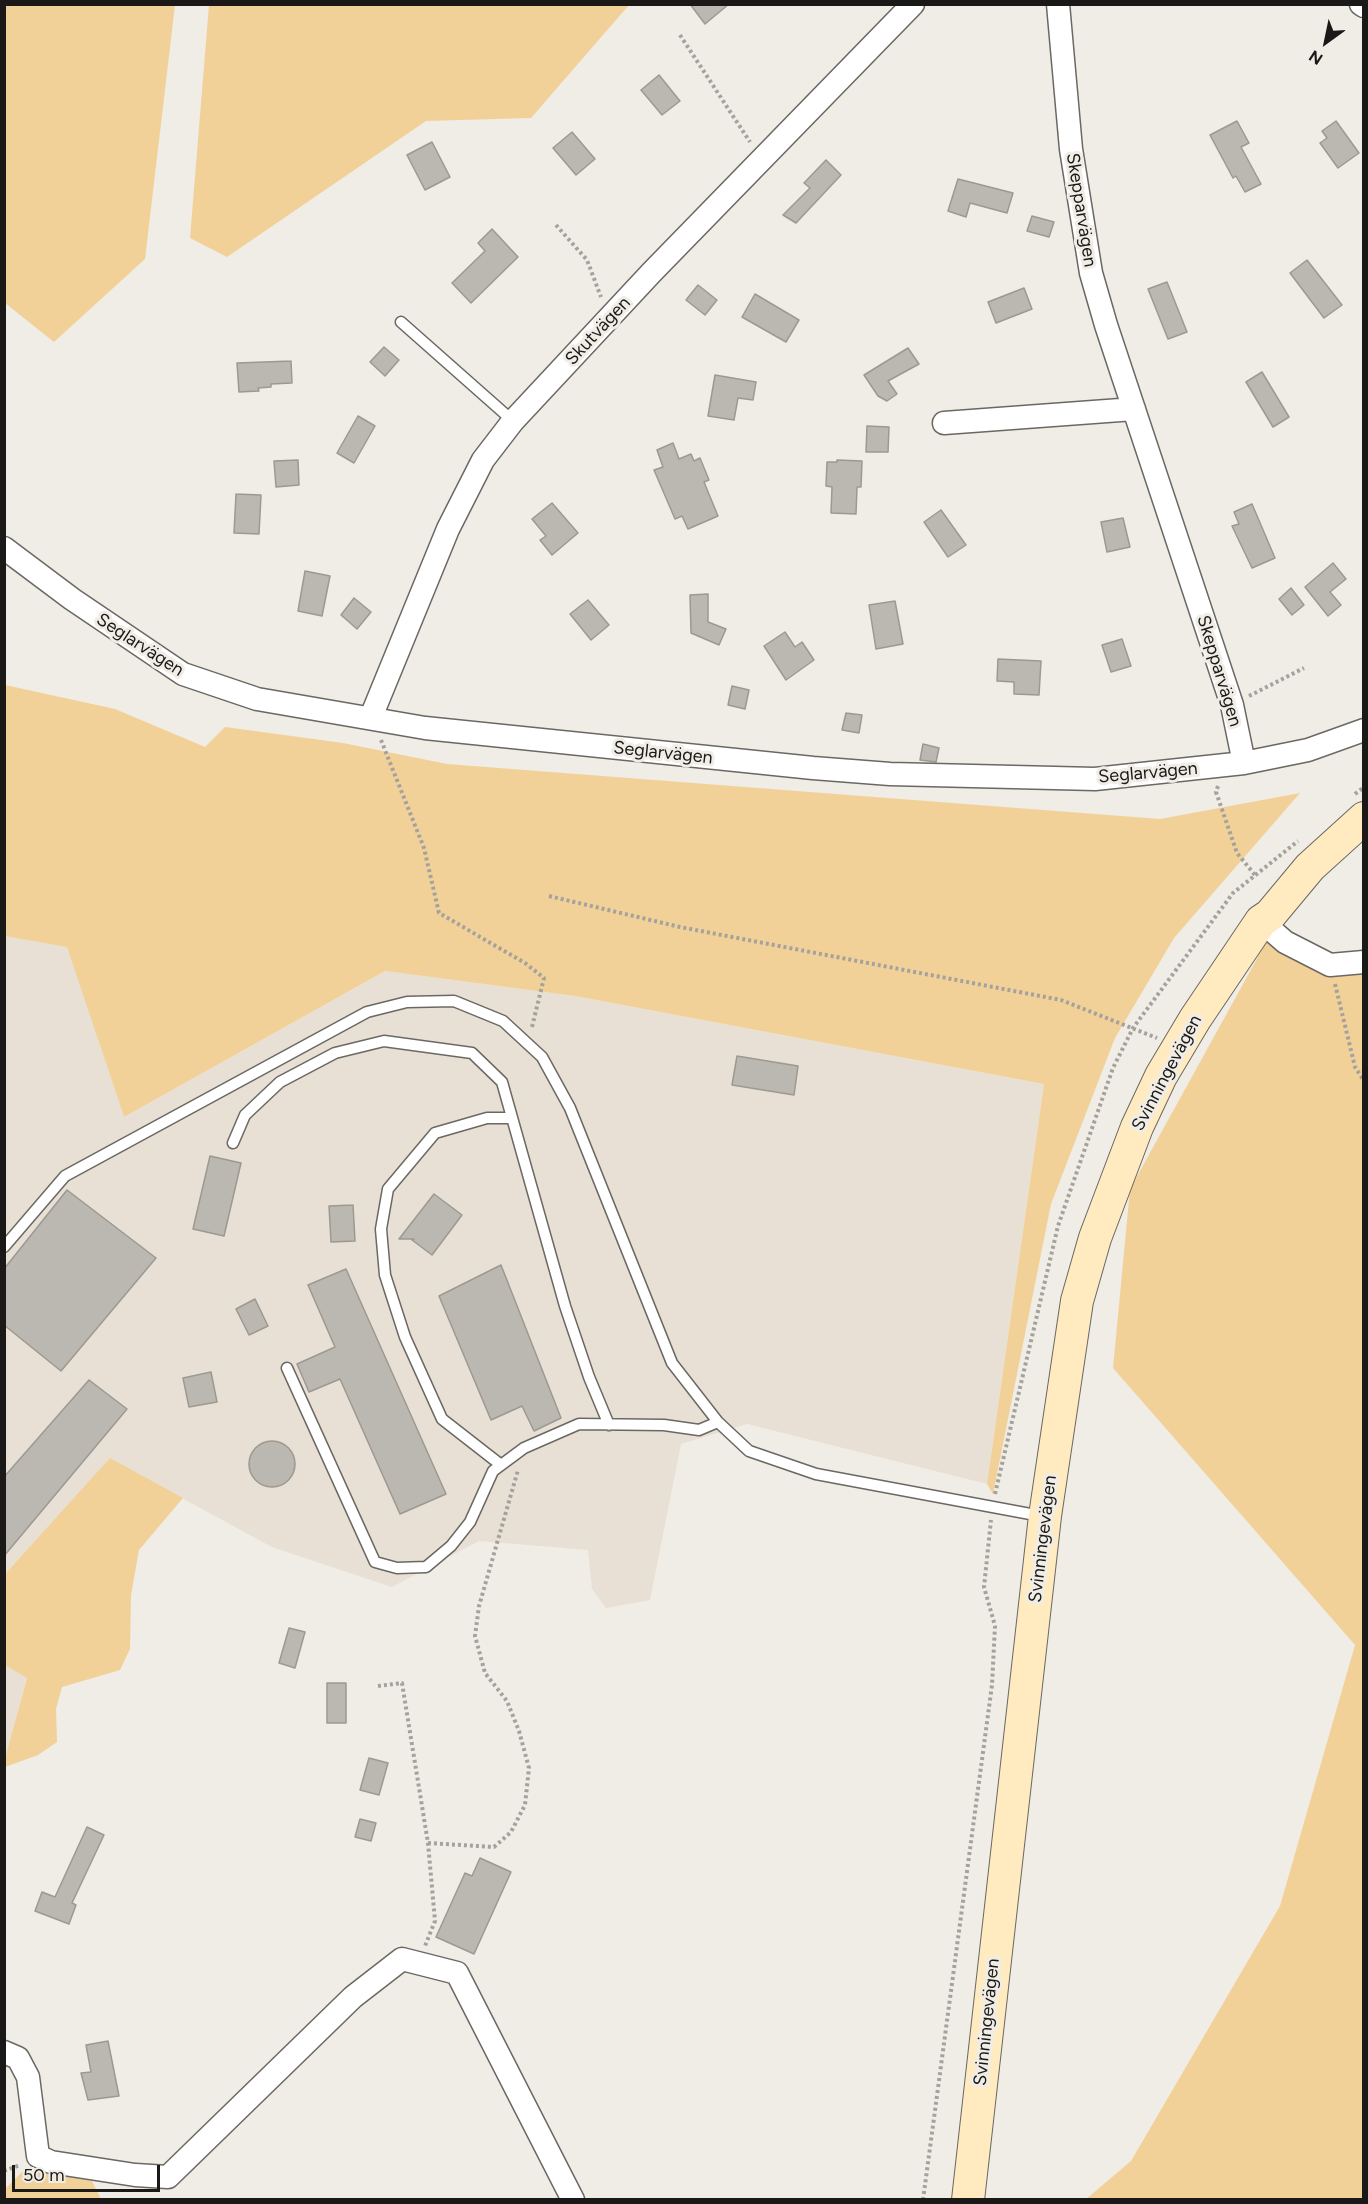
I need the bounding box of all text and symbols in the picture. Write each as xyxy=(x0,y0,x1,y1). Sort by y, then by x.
north arrow xyxy=(1296,12,1356,72)
text: N xyxy=(1306,46,1326,69)
street label: Skepparvägen xyxy=(1061,152,1101,268)
street label: Skutvägen xyxy=(561,292,635,370)
street label: Seglarvägen xyxy=(92,609,188,681)
street label: Skepparvägen xyxy=(1192,613,1246,729)
street label: Seglarvägen xyxy=(612,737,714,769)
street label: Seglarvägen xyxy=(1097,758,1199,788)
street label: Svinningevägen xyxy=(1127,1011,1207,1135)
street label: Svinningevägen xyxy=(1024,1474,1062,1604)
street label: Svinningevägen xyxy=(970,1957,1004,2087)
scale bar xyxy=(15,2153,164,2191)
text: 50 m xyxy=(23,2164,65,2186)

